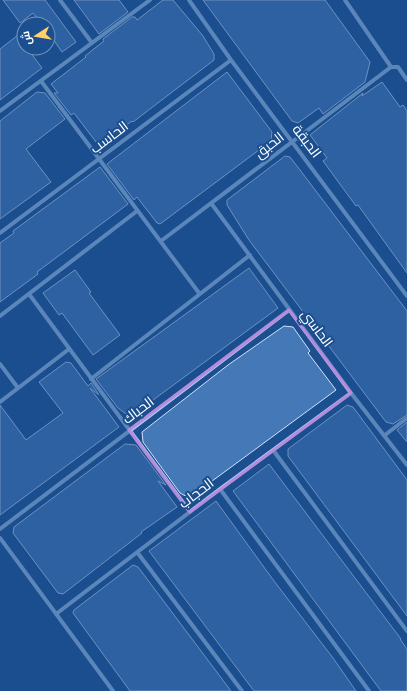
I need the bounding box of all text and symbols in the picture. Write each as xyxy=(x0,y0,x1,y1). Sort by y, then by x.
north arrow xyxy=(16,16,56,56)
text: ش xyxy=(17,30,36,47)
street label: الحاسب xyxy=(85,115,132,158)
street label: الحبقة xyxy=(288,120,327,162)
street label: الحبق xyxy=(249,126,288,163)
street label: الحاسي xyxy=(295,304,339,352)
street label: الحباك xyxy=(117,391,158,429)
street label: الحجاب xyxy=(174,472,218,513)

